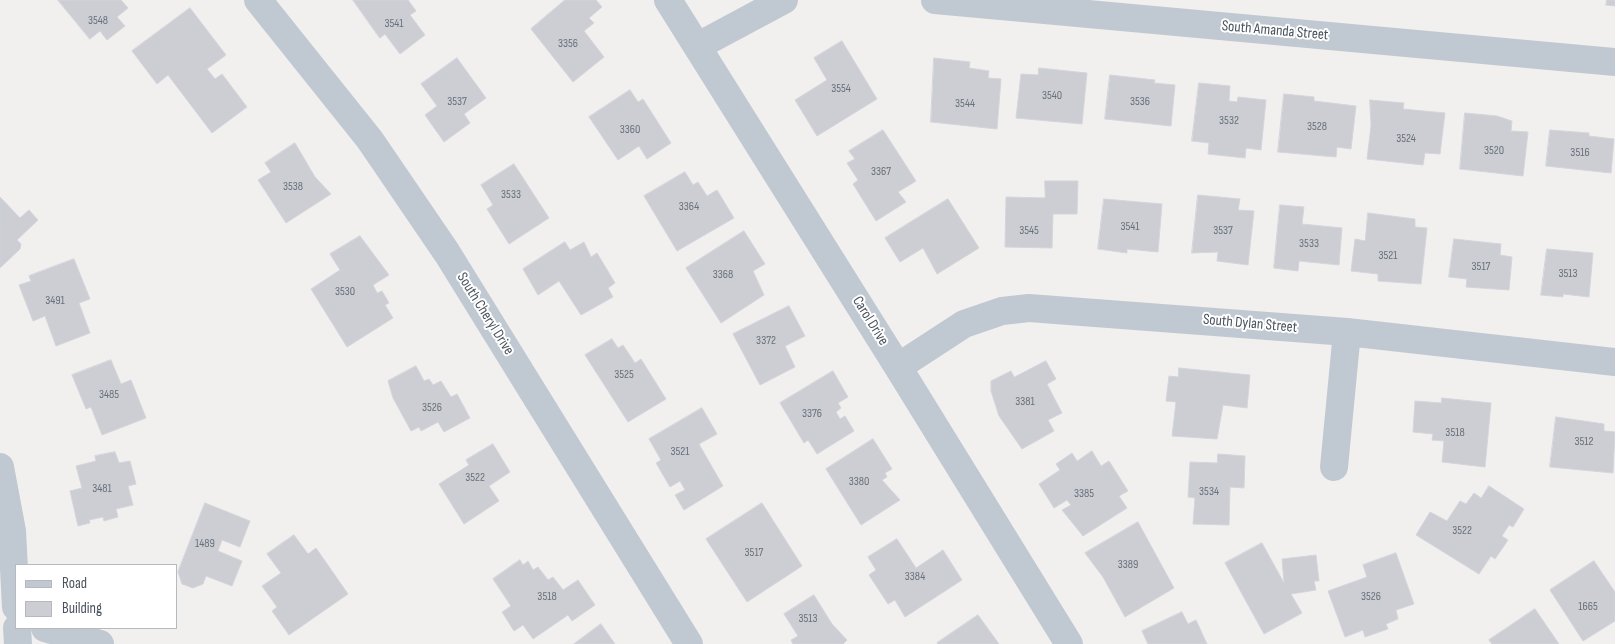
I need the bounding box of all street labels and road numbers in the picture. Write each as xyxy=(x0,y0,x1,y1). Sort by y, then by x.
street label: South Amanda Street xyxy=(1221,17,1329,45)
street label: South Cheryl Drive xyxy=(453,270,517,358)
street label: Carol Drive xyxy=(848,293,892,349)
street label: South Dylan Street xyxy=(1202,311,1298,337)

